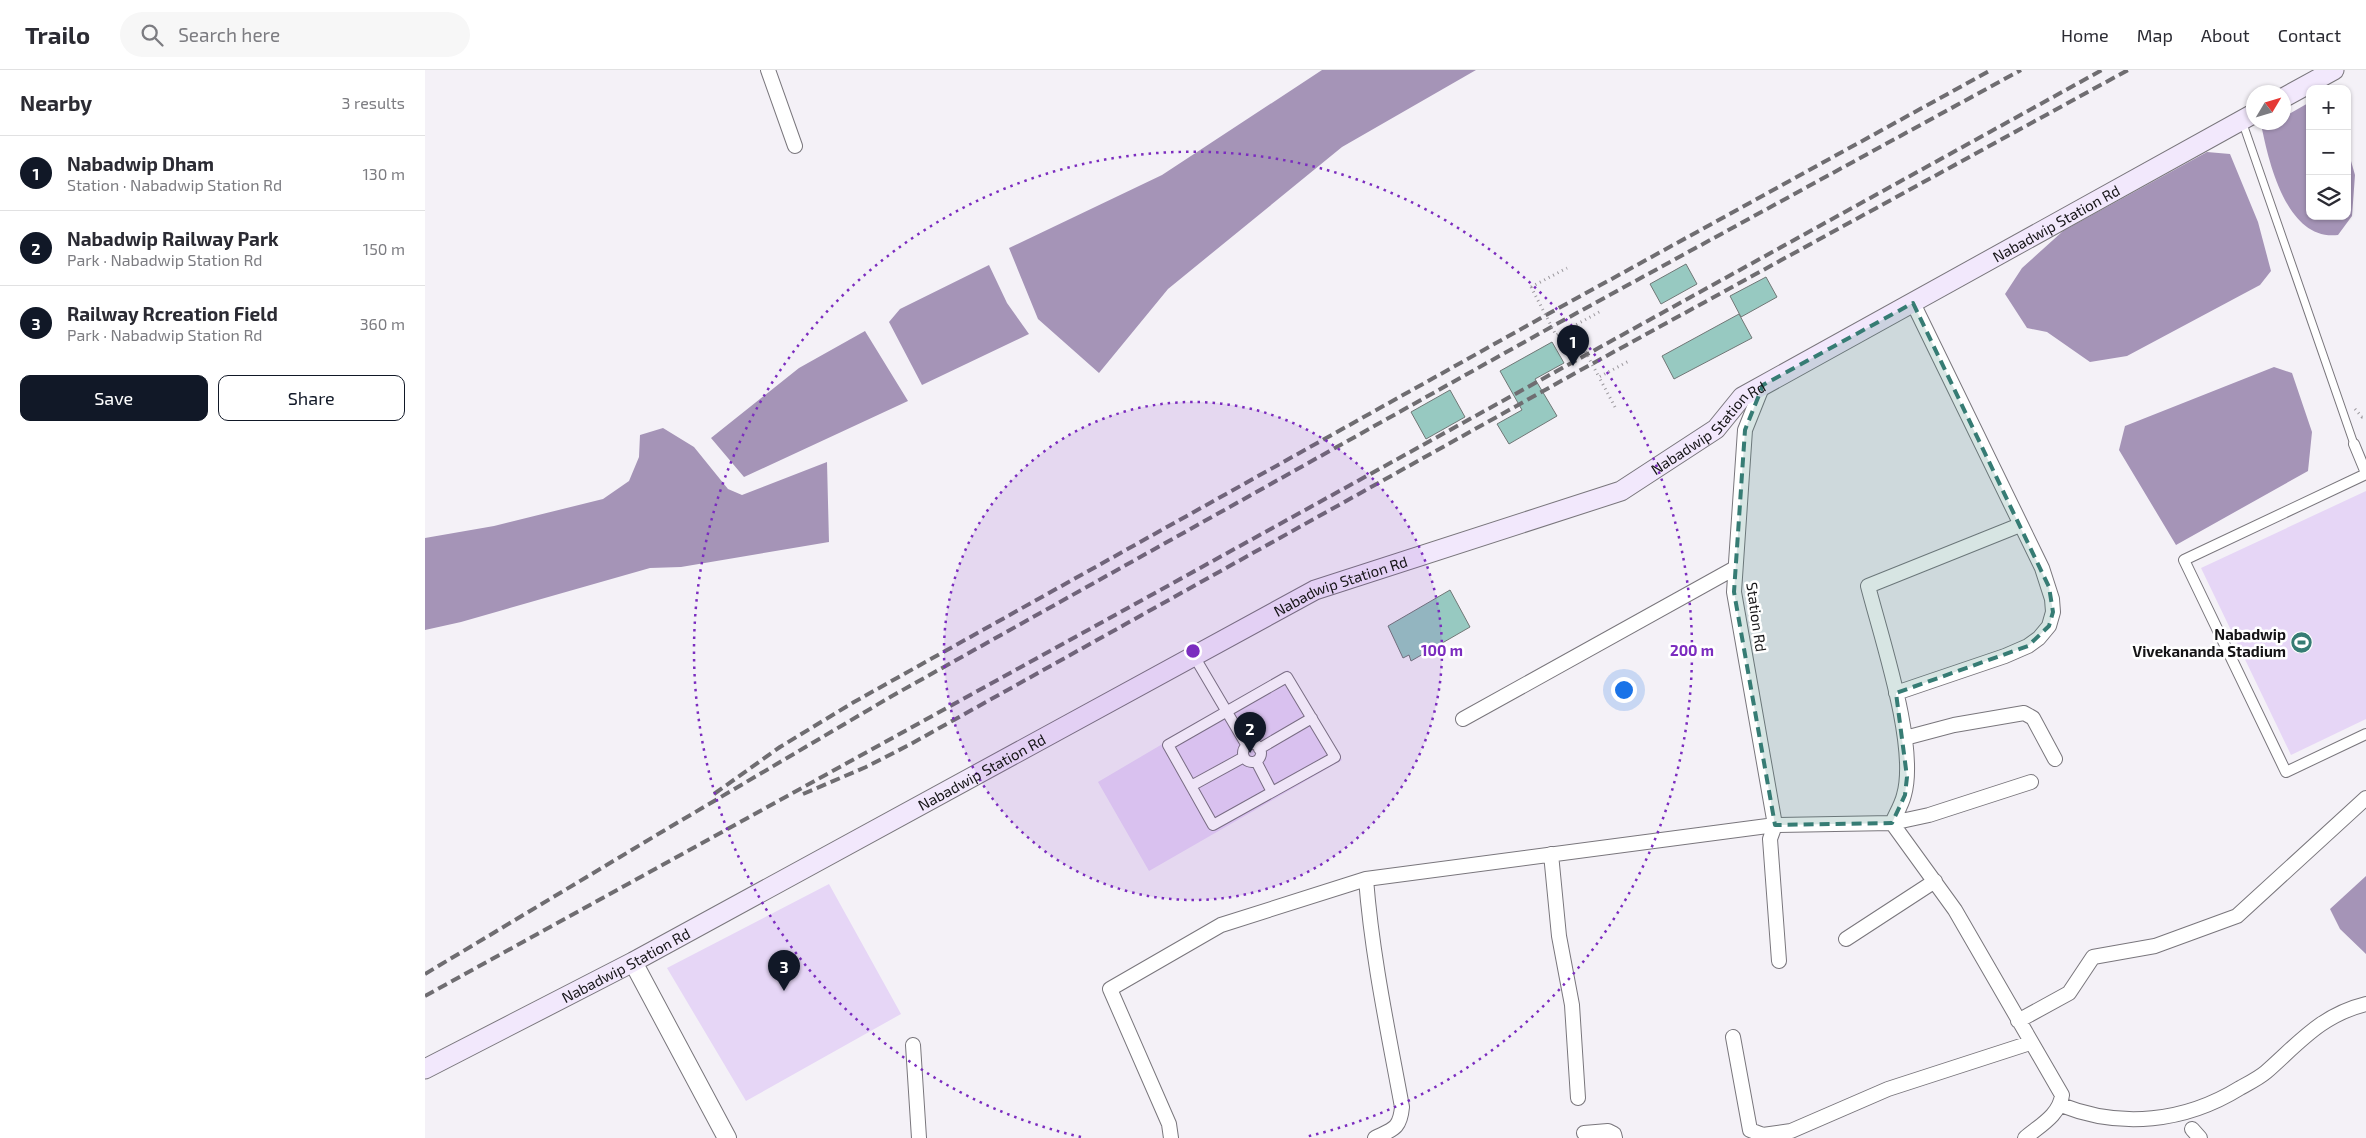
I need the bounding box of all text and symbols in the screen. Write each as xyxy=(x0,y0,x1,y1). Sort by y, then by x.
search box xyxy=(120,12,470,57)
text: Trailo xyxy=(25,20,90,49)
icon: search xyxy=(138,21,166,49)
text: Search here xyxy=(178,23,280,46)
text: Home xyxy=(2061,24,2109,46)
text: Map xyxy=(2137,24,2173,46)
text: About xyxy=(2201,24,2250,46)
text: Contact xyxy=(2278,24,2341,46)
north arrow xyxy=(2246,85,2291,130)
map controls xyxy=(2306,85,2351,220)
button: + xyxy=(2306,85,2351,130)
text: Nearby xyxy=(20,90,92,115)
text: 3 results xyxy=(342,93,405,112)
button: − xyxy=(2306,130,2351,175)
text: Nabadwip Dham xyxy=(67,152,214,175)
text: 1 xyxy=(33,164,39,183)
text: 130 m xyxy=(363,164,405,183)
text: Station · Nabadwip Station Rd xyxy=(67,175,282,194)
button: layers xyxy=(2306,175,2351,220)
street label: Nabadwip Station Rd xyxy=(1989,181,2123,266)
text: Nabadwip Railway Park xyxy=(67,227,279,250)
text: 2 xyxy=(31,239,41,258)
text: 150 m xyxy=(363,239,405,258)
text: Park · Nabadwip Station Rd xyxy=(67,250,262,269)
text: Railway Rcreation Field xyxy=(67,302,278,325)
text: 3 xyxy=(31,314,41,333)
text: 360 m xyxy=(360,314,405,333)
text: Park · Nabadwip Station Rd xyxy=(67,325,262,344)
pin: 1 xyxy=(1557,325,1589,366)
button: Save xyxy=(20,375,208,421)
button: Share xyxy=(218,375,405,421)
street label: Nabadwip Station Rd xyxy=(1647,377,1768,478)
street label: Nabadwip Station Rd xyxy=(1270,552,1410,620)
street label: Station Rd xyxy=(1743,581,1771,653)
place label: Nabadwip Vivekananda Stadium xyxy=(2133,625,2286,660)
sports icon: Nabadwip Vivekananda Stadium xyxy=(2290,631,2314,655)
text: 100 m xyxy=(1421,641,1463,659)
text: 200 m xyxy=(1670,641,1714,659)
centre of rings xyxy=(1184,642,1202,660)
your location xyxy=(1611,677,1637,703)
pin: 2 xyxy=(1234,712,1266,753)
street label: Nabadwip Station Rd xyxy=(915,730,1049,814)
street label: Nabadwip Station Rd xyxy=(558,924,693,1006)
pin: 3 xyxy=(768,950,800,991)

